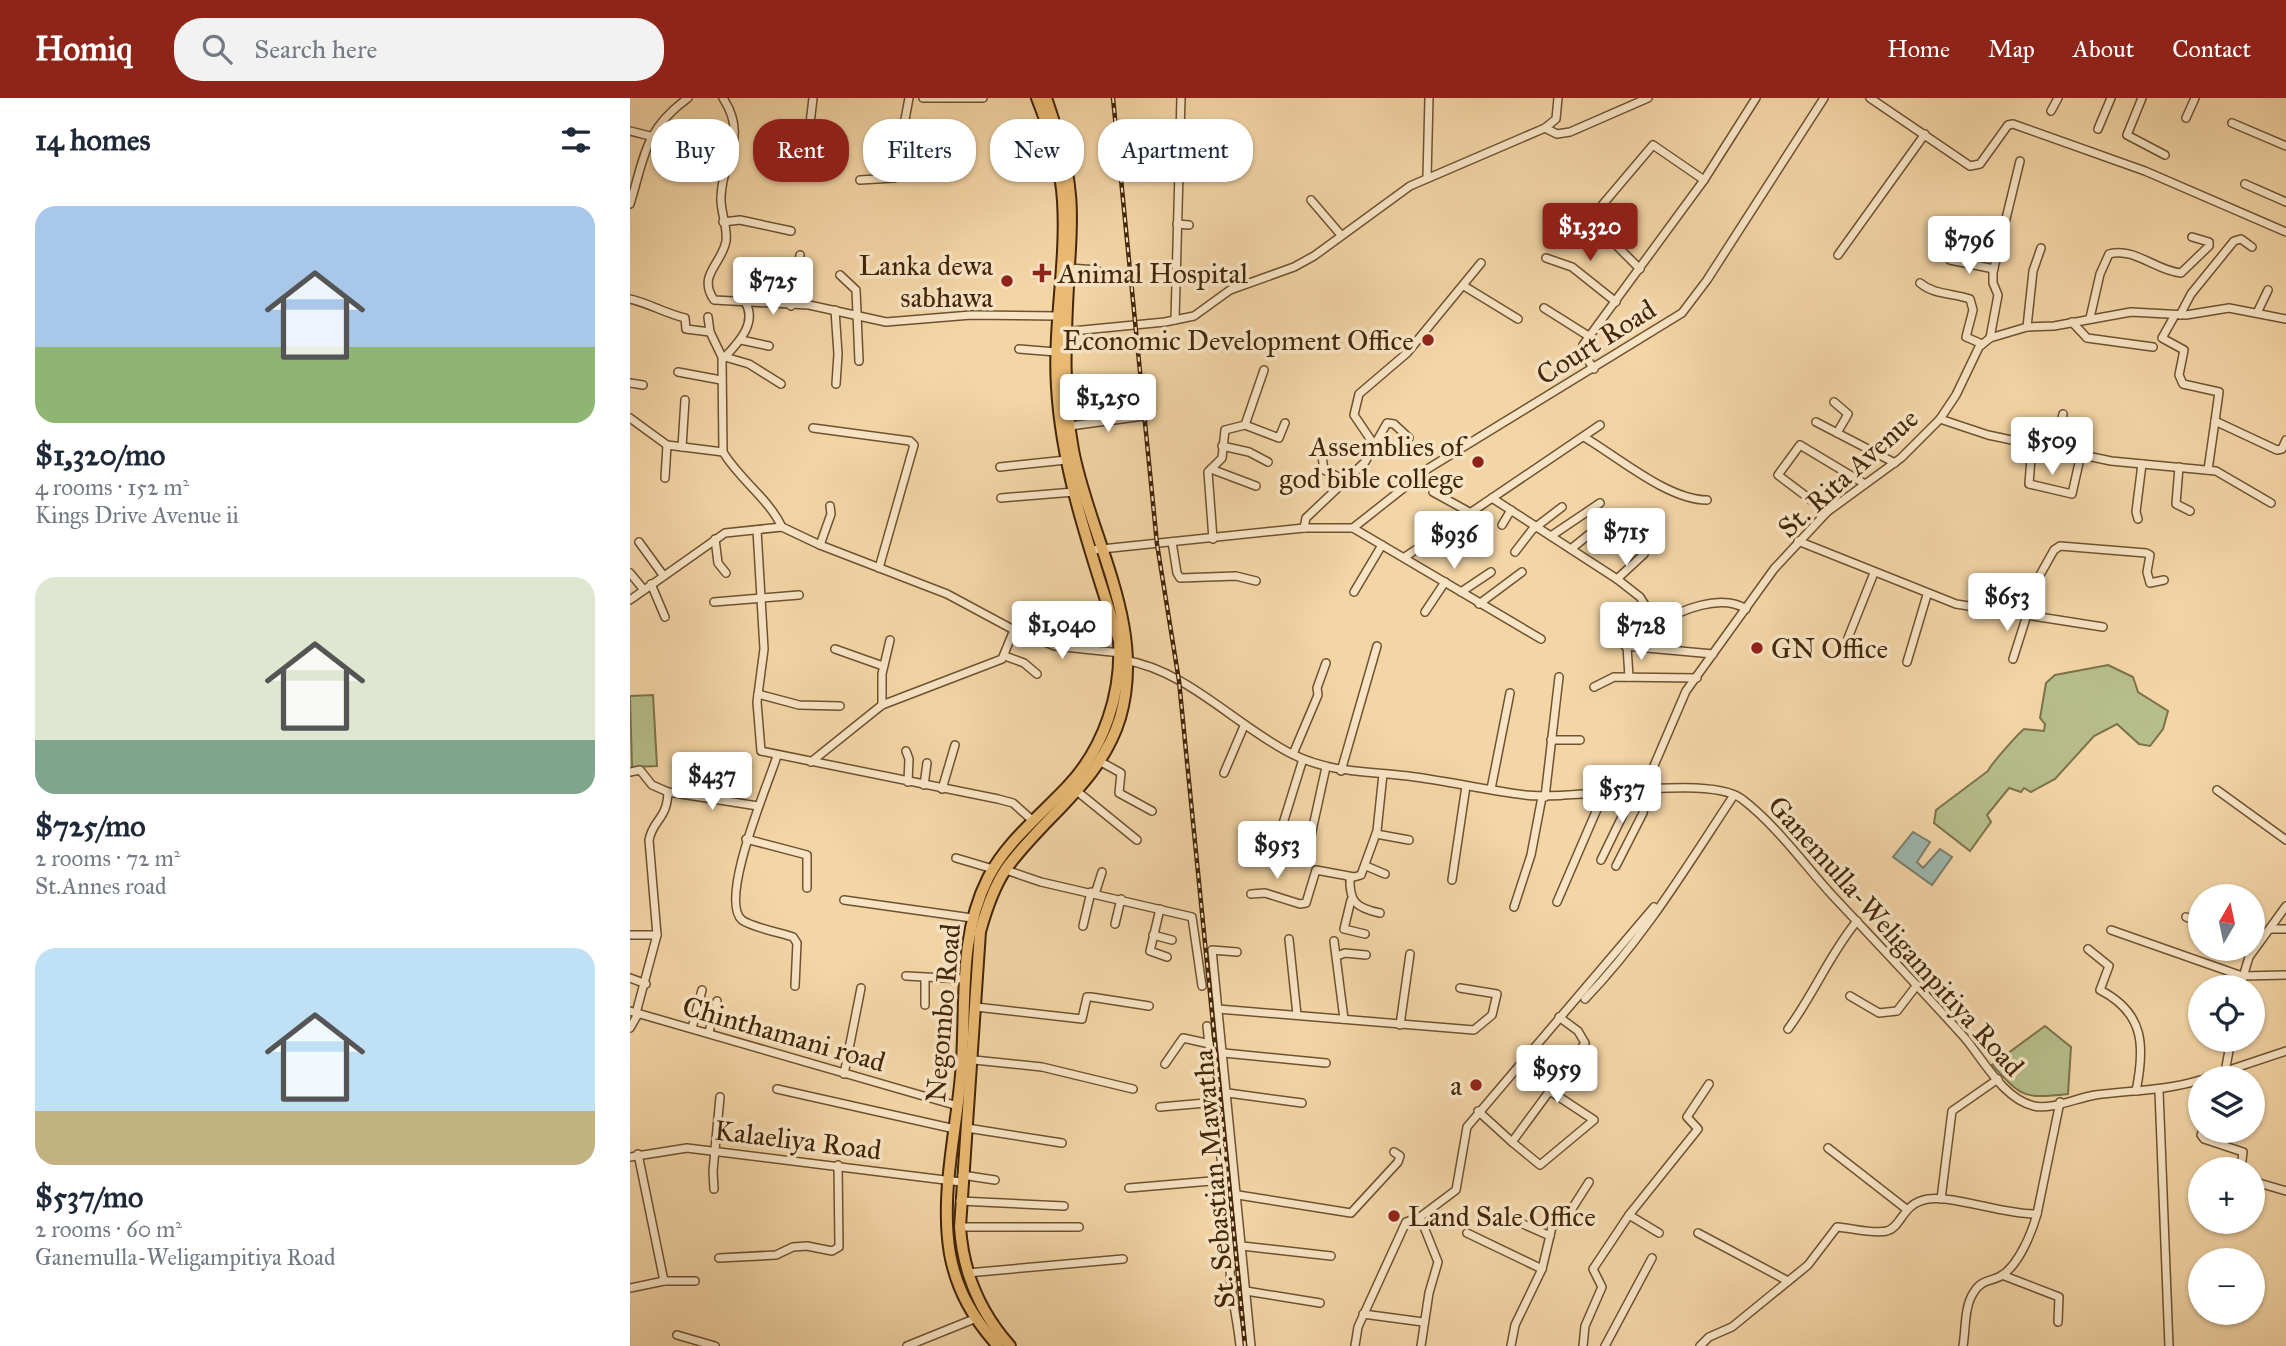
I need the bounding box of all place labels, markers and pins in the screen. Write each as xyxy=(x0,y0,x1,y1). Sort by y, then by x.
pin: $1,320 xyxy=(1533,204,1647,263)
pin: $796 xyxy=(1928,216,2010,276)
place label: Lanka dewa sabhawa xyxy=(859,248,993,315)
place label: Animal Hospital xyxy=(1057,256,1248,291)
pin: $725 xyxy=(732,258,814,317)
marker: Animal Hospital xyxy=(1032,263,1052,283)
marker: Lanka dewa sabhawa xyxy=(999,273,1015,289)
place label: Economic Development Office xyxy=(1062,323,1414,358)
marker: Economic Development Office xyxy=(1420,332,1436,348)
pin: $1,250 xyxy=(1051,374,1165,434)
pin: $509 xyxy=(2011,418,2093,477)
place label: Assemblies of god bible college xyxy=(1279,429,1469,496)
marker: Assemblies of god bible college xyxy=(1470,454,1486,470)
pin: $715 xyxy=(1585,508,1667,568)
pin: $936 xyxy=(1413,512,1495,571)
pin: $653 xyxy=(1966,574,2048,633)
pin: $1,040 xyxy=(1005,602,1119,661)
pin: $728 xyxy=(1600,602,1682,662)
place label: GN Office xyxy=(1771,631,1888,666)
marker: GN Office xyxy=(1749,640,1765,656)
pin: $437 xyxy=(671,752,753,812)
pin: $537 xyxy=(1581,766,1663,825)
pin: $953 xyxy=(1236,822,1318,881)
pin: $959 xyxy=(1516,1046,1598,1105)
place label: a xyxy=(1450,1068,1462,1103)
marker: a xyxy=(1468,1077,1484,1093)
place label: Land Sale Office xyxy=(1408,1199,1596,1234)
marker: Land Sale Office xyxy=(1386,1208,1402,1224)

